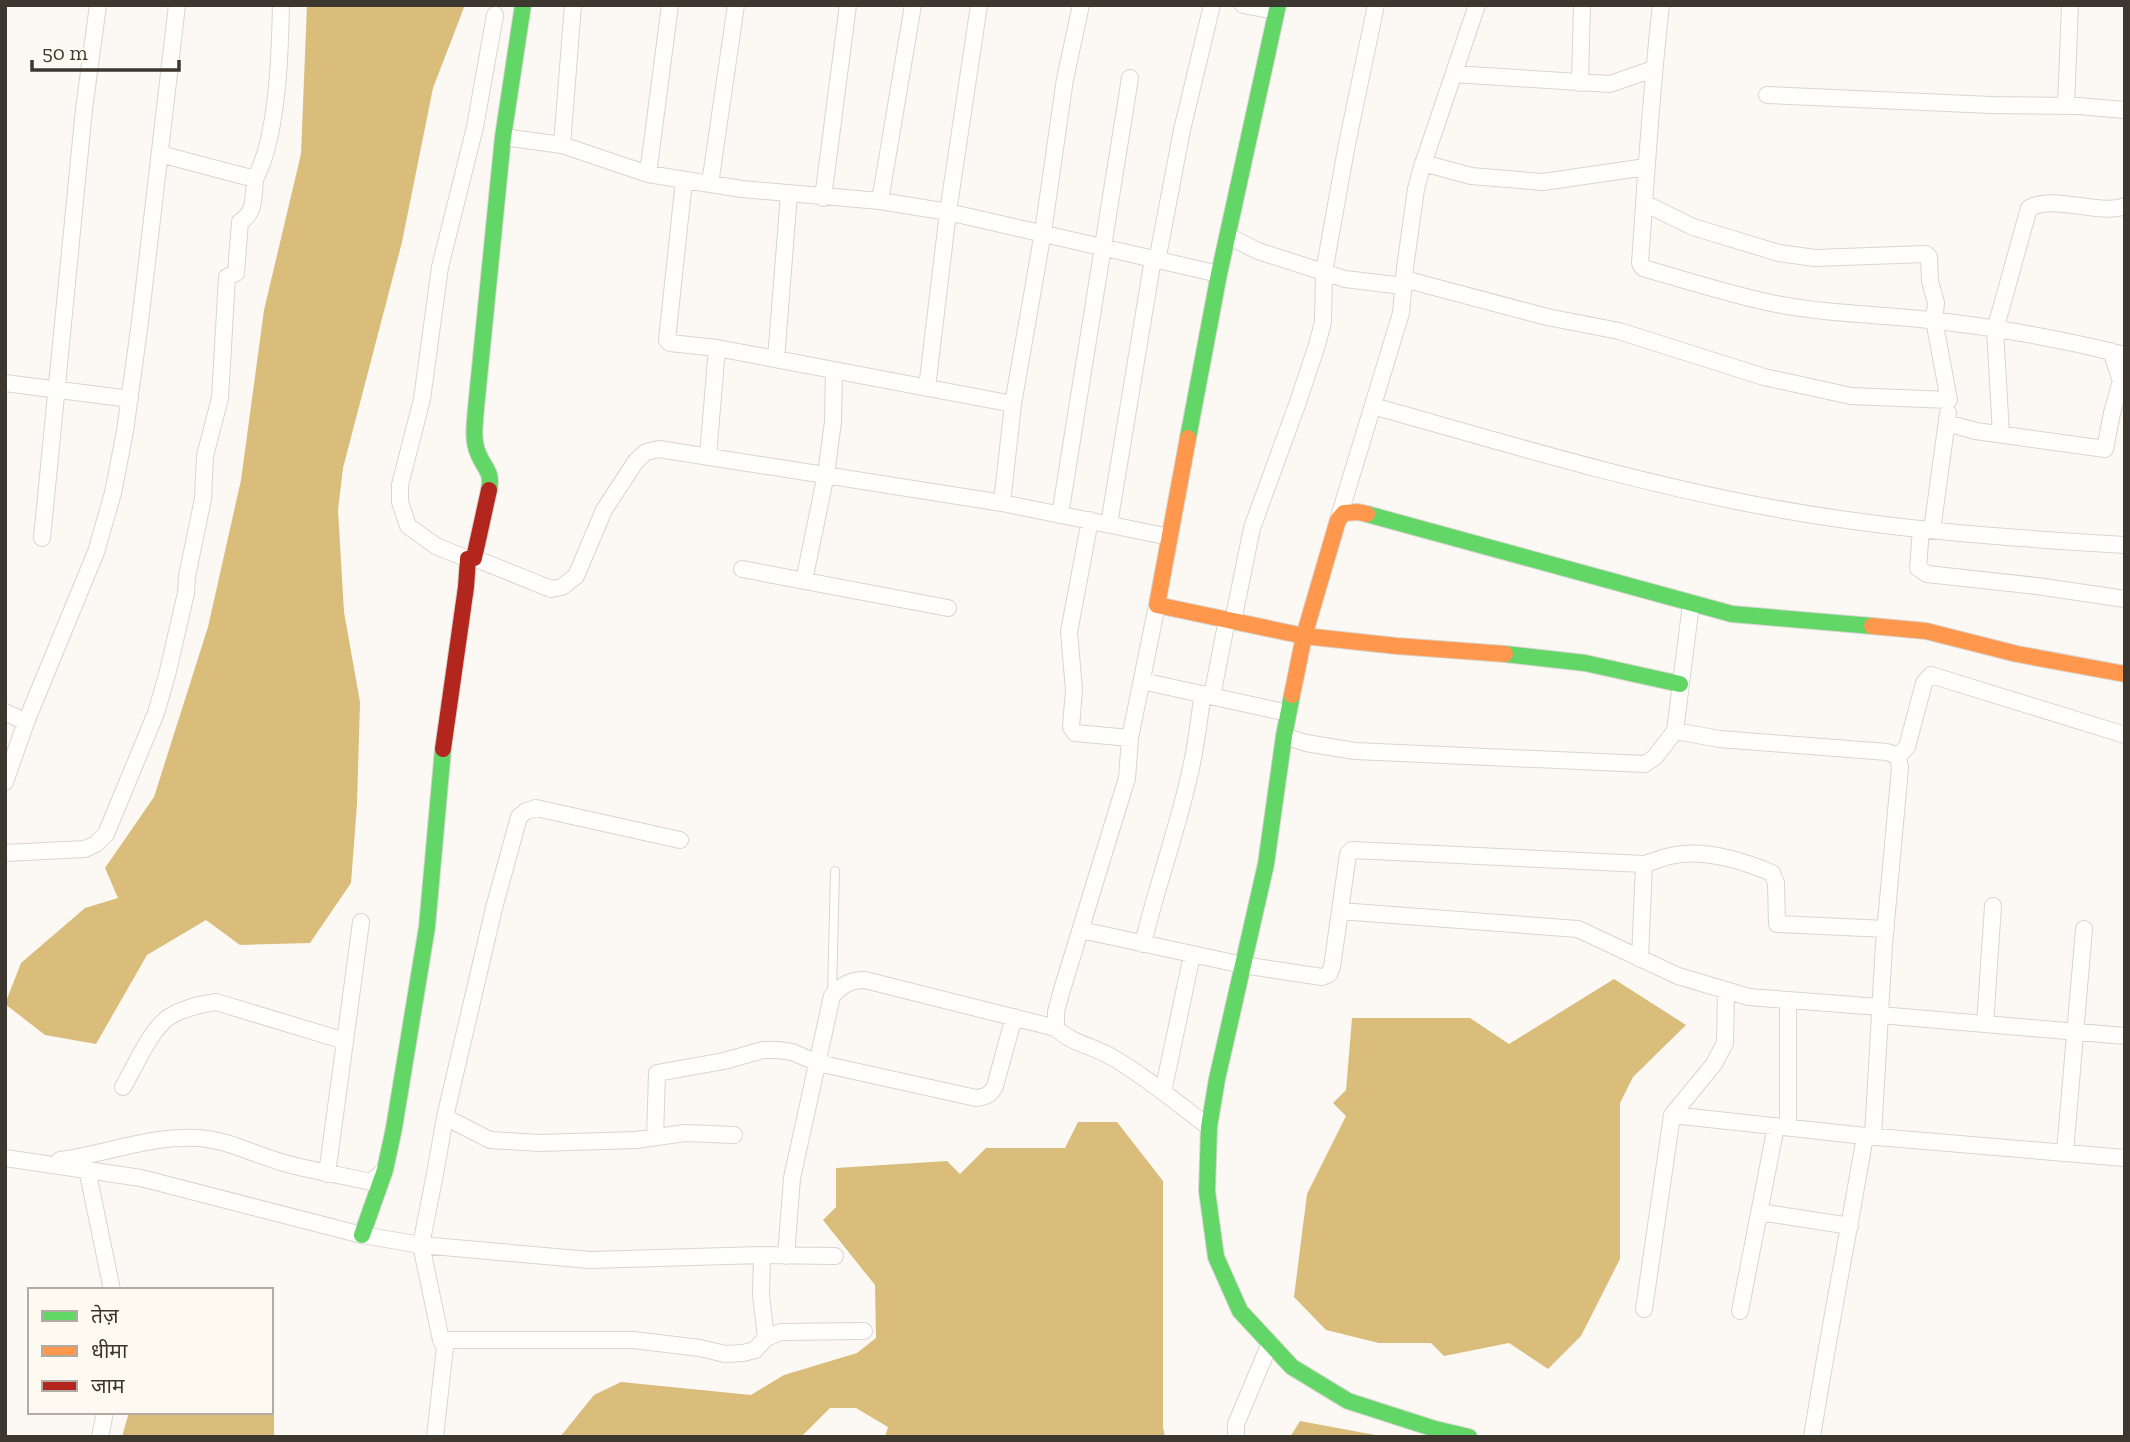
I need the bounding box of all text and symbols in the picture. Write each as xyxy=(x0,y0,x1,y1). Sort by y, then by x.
scale bar xyxy=(32,28,178,72)
text: 50 m xyxy=(42,40,88,65)
legend xyxy=(28,1288,273,1414)
text: तेज़ xyxy=(91,1303,119,1328)
text: धीमा xyxy=(91,1338,128,1363)
text: जाम xyxy=(91,1373,125,1398)

